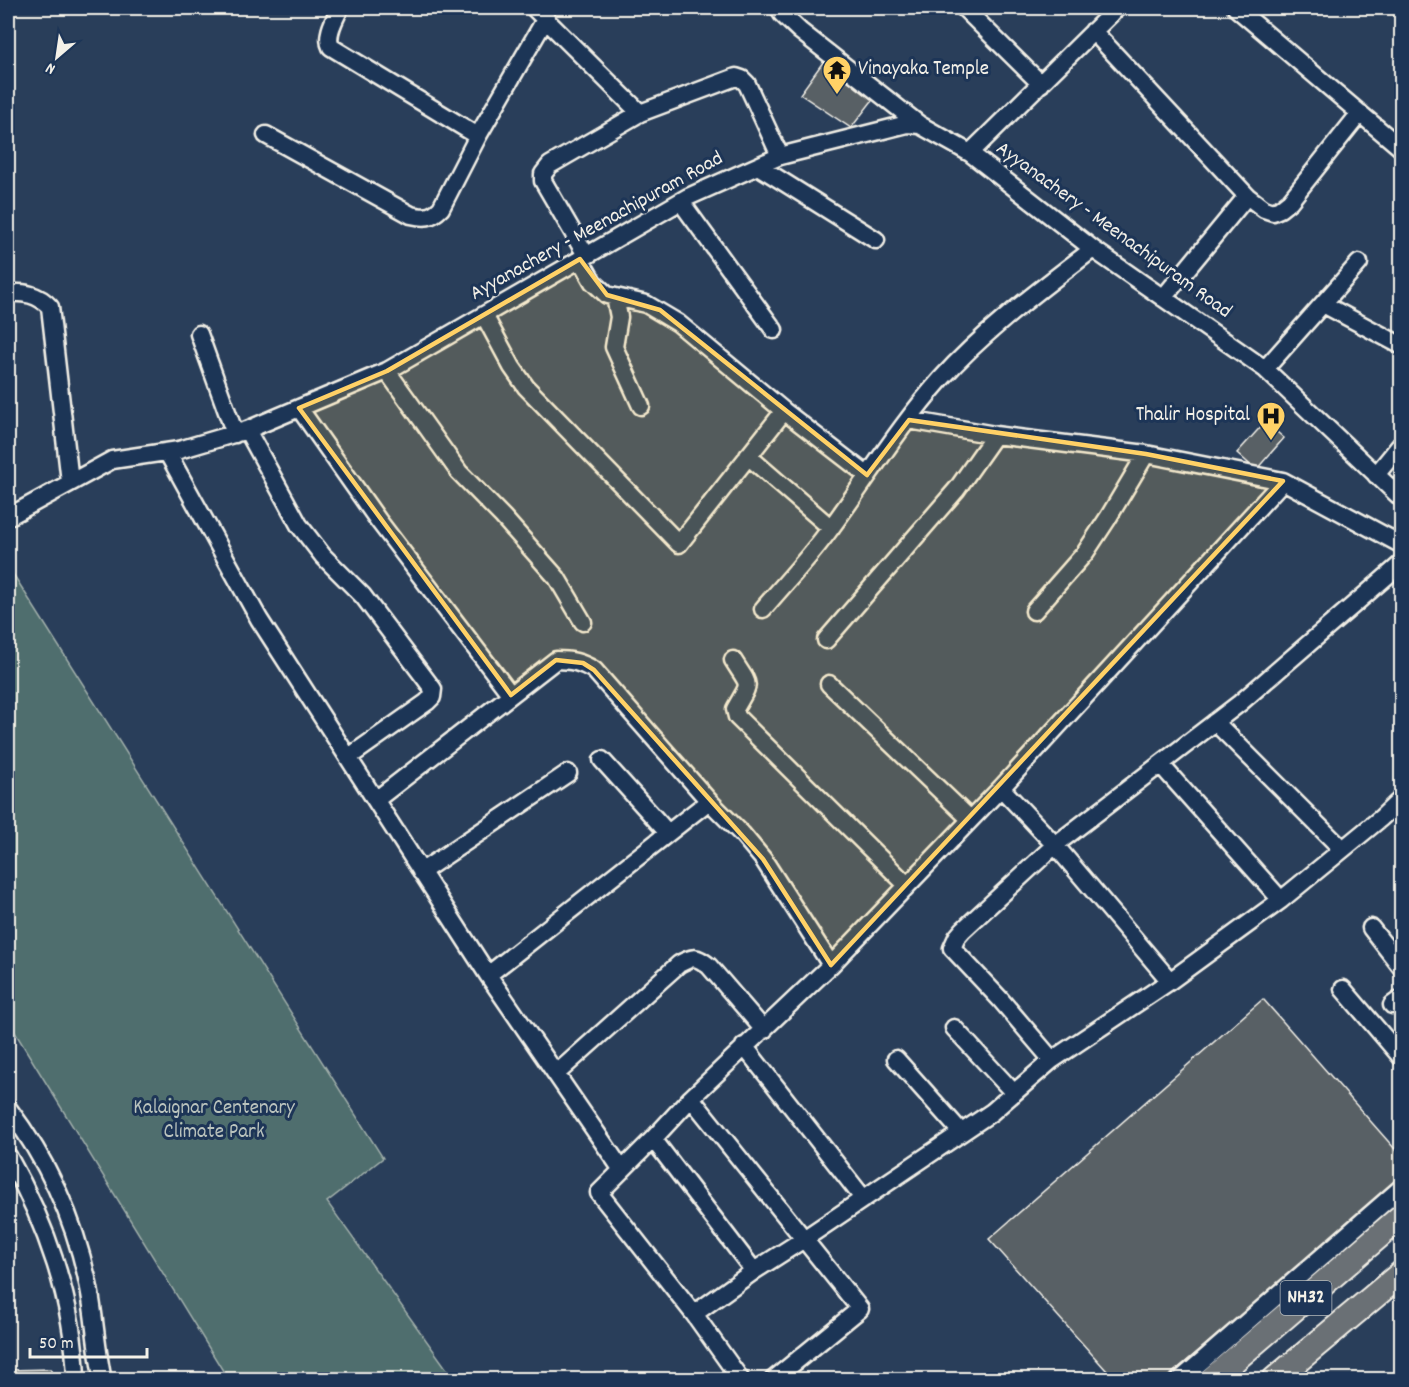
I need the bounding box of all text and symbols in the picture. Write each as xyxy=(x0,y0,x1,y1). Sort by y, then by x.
north arrow xyxy=(27,27,87,87)
temple icon: Vinayaka Temple xyxy=(821,54,853,96)
place label: Vinayaka Temple xyxy=(858,55,989,85)
text: N xyxy=(42,56,60,80)
street label: Ayyanachery - Meenachipuram Road xyxy=(989,135,1237,327)
street label: Ayyanachery - Meenachipuram Road xyxy=(465,145,729,309)
hospital icon: Thalir Hospital xyxy=(1255,400,1287,442)
place label: Thalir Hospital xyxy=(1136,401,1250,431)
park label: Kalaignar Centenary Climate Park xyxy=(133,1094,295,1148)
road number: NH32 xyxy=(1280,1281,1332,1315)
scale bar xyxy=(30,1321,147,1359)
text: 50 m xyxy=(39,1332,74,1357)

